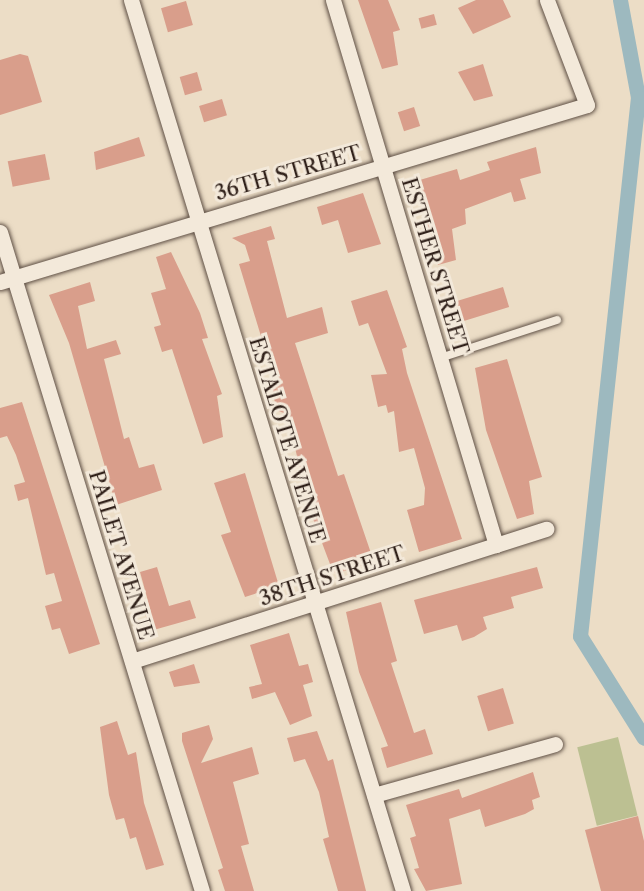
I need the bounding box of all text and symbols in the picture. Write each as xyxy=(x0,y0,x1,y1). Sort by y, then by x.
street label: 36TH STREET xyxy=(212,140,364,206)
street label: ESTHER STREET xyxy=(396,174,474,358)
street label: ESTALOTE AVENUE xyxy=(243,333,331,547)
street label: PAILET AVENUE xyxy=(83,467,159,643)
street label: 38TH STREET xyxy=(256,541,408,611)

